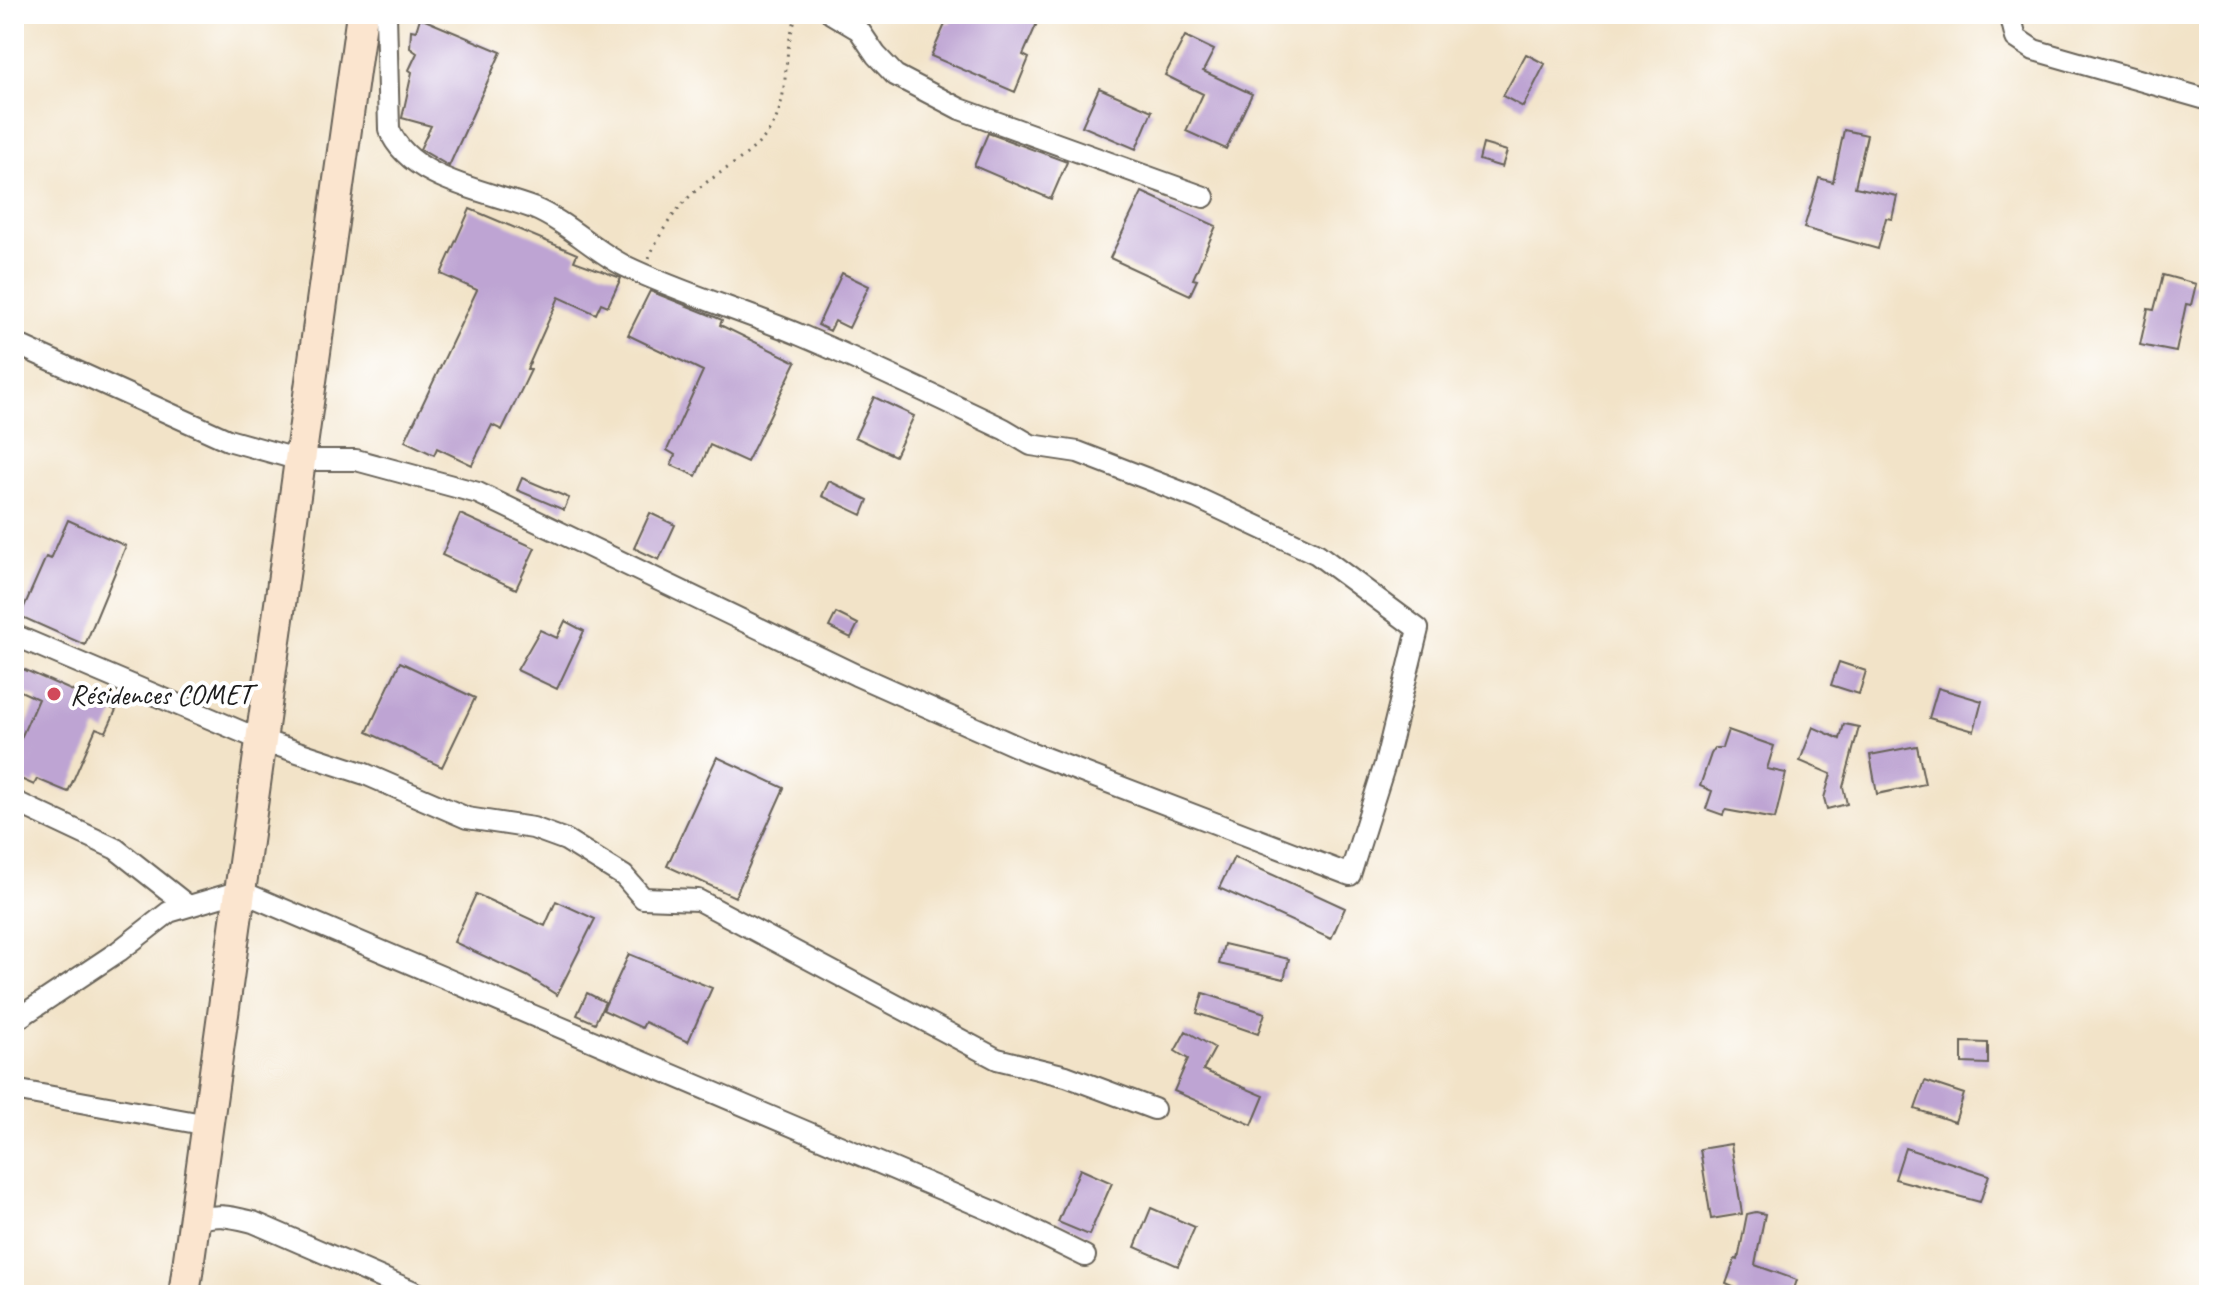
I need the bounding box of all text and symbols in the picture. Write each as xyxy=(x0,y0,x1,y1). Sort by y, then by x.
place label: Résidences COMET xyxy=(70,677,259,712)
marker: Résidences COMET xyxy=(45,685,63,703)

